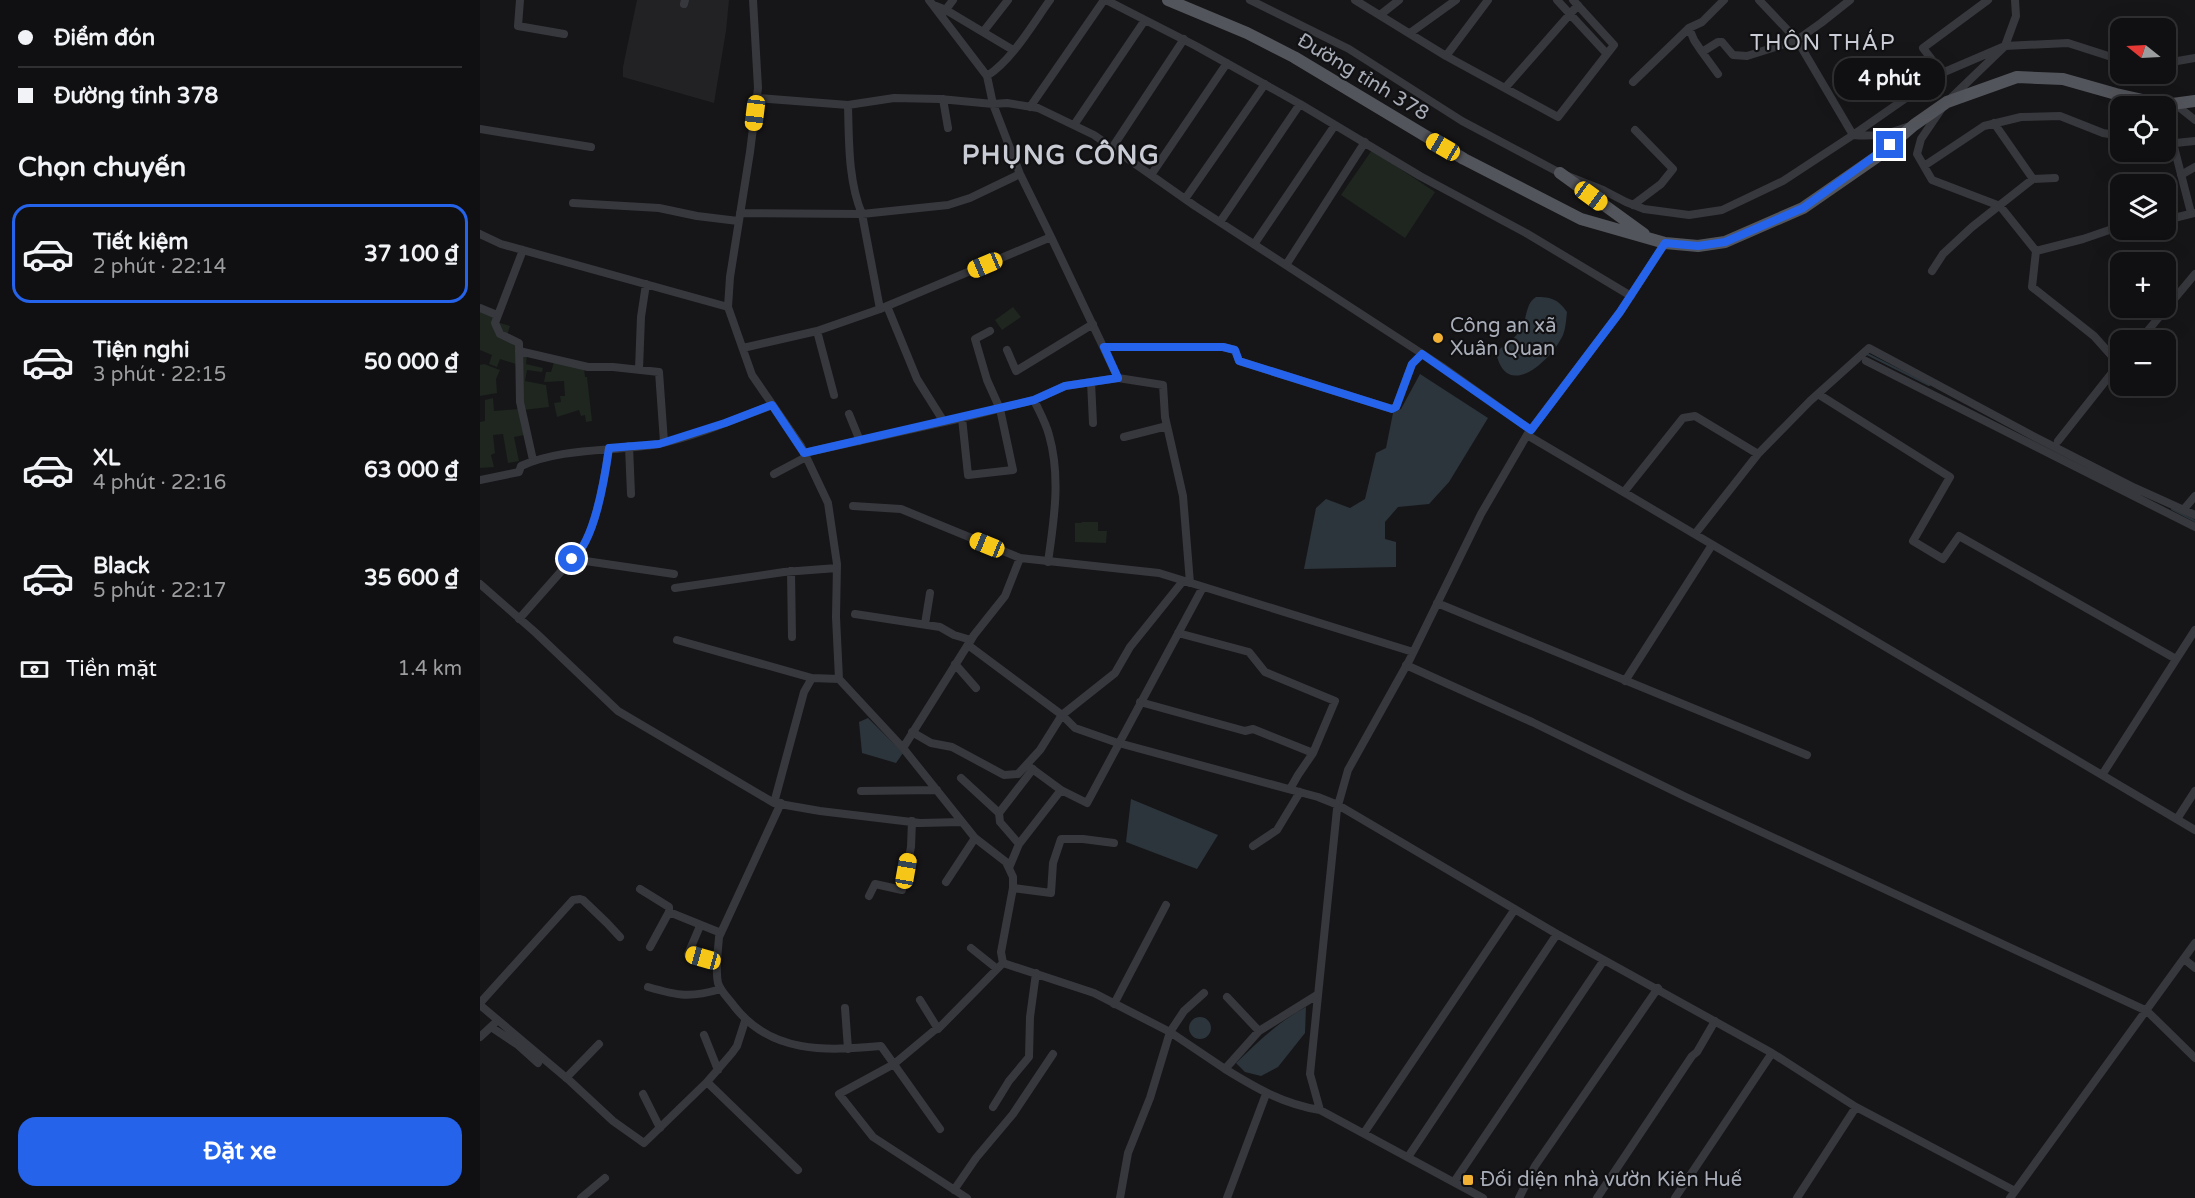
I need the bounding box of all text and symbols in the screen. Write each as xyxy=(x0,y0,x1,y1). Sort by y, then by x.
north arrow xyxy=(2110,18,2176,84)
map controls xyxy=(2110,18,2176,396)
text: Điểm đón xyxy=(54,25,155,51)
street label: Đường tỉnh 378 xyxy=(1293,28,1433,126)
district label: THÔN THÁP xyxy=(1750,29,1896,56)
callout: 4 phút xyxy=(1834,58,1946,100)
text: 4 phút xyxy=(1858,67,1921,91)
text: Đường tỉnh 378 xyxy=(54,83,218,109)
car xyxy=(744,94,766,132)
button: locate xyxy=(2110,96,2176,162)
car xyxy=(1423,130,1463,164)
route end xyxy=(1876,131,1903,158)
district label: PHỤNG CÔNG xyxy=(962,139,1160,171)
text: Chọn chuyến xyxy=(18,151,186,184)
button: layers xyxy=(2110,174,2176,240)
car xyxy=(1571,178,1611,214)
icon: car xyxy=(21,227,75,281)
text: Tiết kiệm xyxy=(93,229,188,255)
text: 37 100 ₫ xyxy=(364,241,459,267)
car xyxy=(965,250,1005,280)
button: + xyxy=(2110,252,2176,318)
text: 2 phút · 22:14 xyxy=(93,255,226,279)
place label: Công an xã Xuân Quan xyxy=(1450,314,1556,361)
button: − xyxy=(2110,330,2176,396)
marker: Công an xã Xuân Quan xyxy=(1431,331,1445,345)
icon: car xyxy=(21,335,75,389)
text: Tiện nghi xyxy=(93,337,189,363)
text: 50 000 ₫ xyxy=(364,349,459,375)
text: 3 phút · 22:15 xyxy=(93,363,226,387)
icon: car xyxy=(21,443,75,497)
text: XL xyxy=(93,445,120,471)
text: 63 000 ₫ xyxy=(364,457,459,483)
text: 4 phút · 22:16 xyxy=(93,471,226,495)
car xyxy=(967,530,1007,560)
route start xyxy=(558,545,585,572)
icon: car xyxy=(21,551,75,605)
text: Black xyxy=(93,553,150,579)
text: 35 600 ₫ xyxy=(364,565,459,591)
text: 5 phút · 22:17 xyxy=(93,579,226,603)
icon: cash xyxy=(18,653,51,686)
text: Tiền mặt xyxy=(66,656,157,682)
text: 1.4 km xyxy=(398,657,462,681)
car xyxy=(894,852,918,890)
car xyxy=(683,944,723,972)
button: Đặt xe xyxy=(18,1117,462,1186)
place label: Đối diện nhà vườn Kiên Huế xyxy=(1480,1168,1742,1192)
marker: Đối diện nhà vườn Kiên Huế xyxy=(1461,1173,1475,1187)

